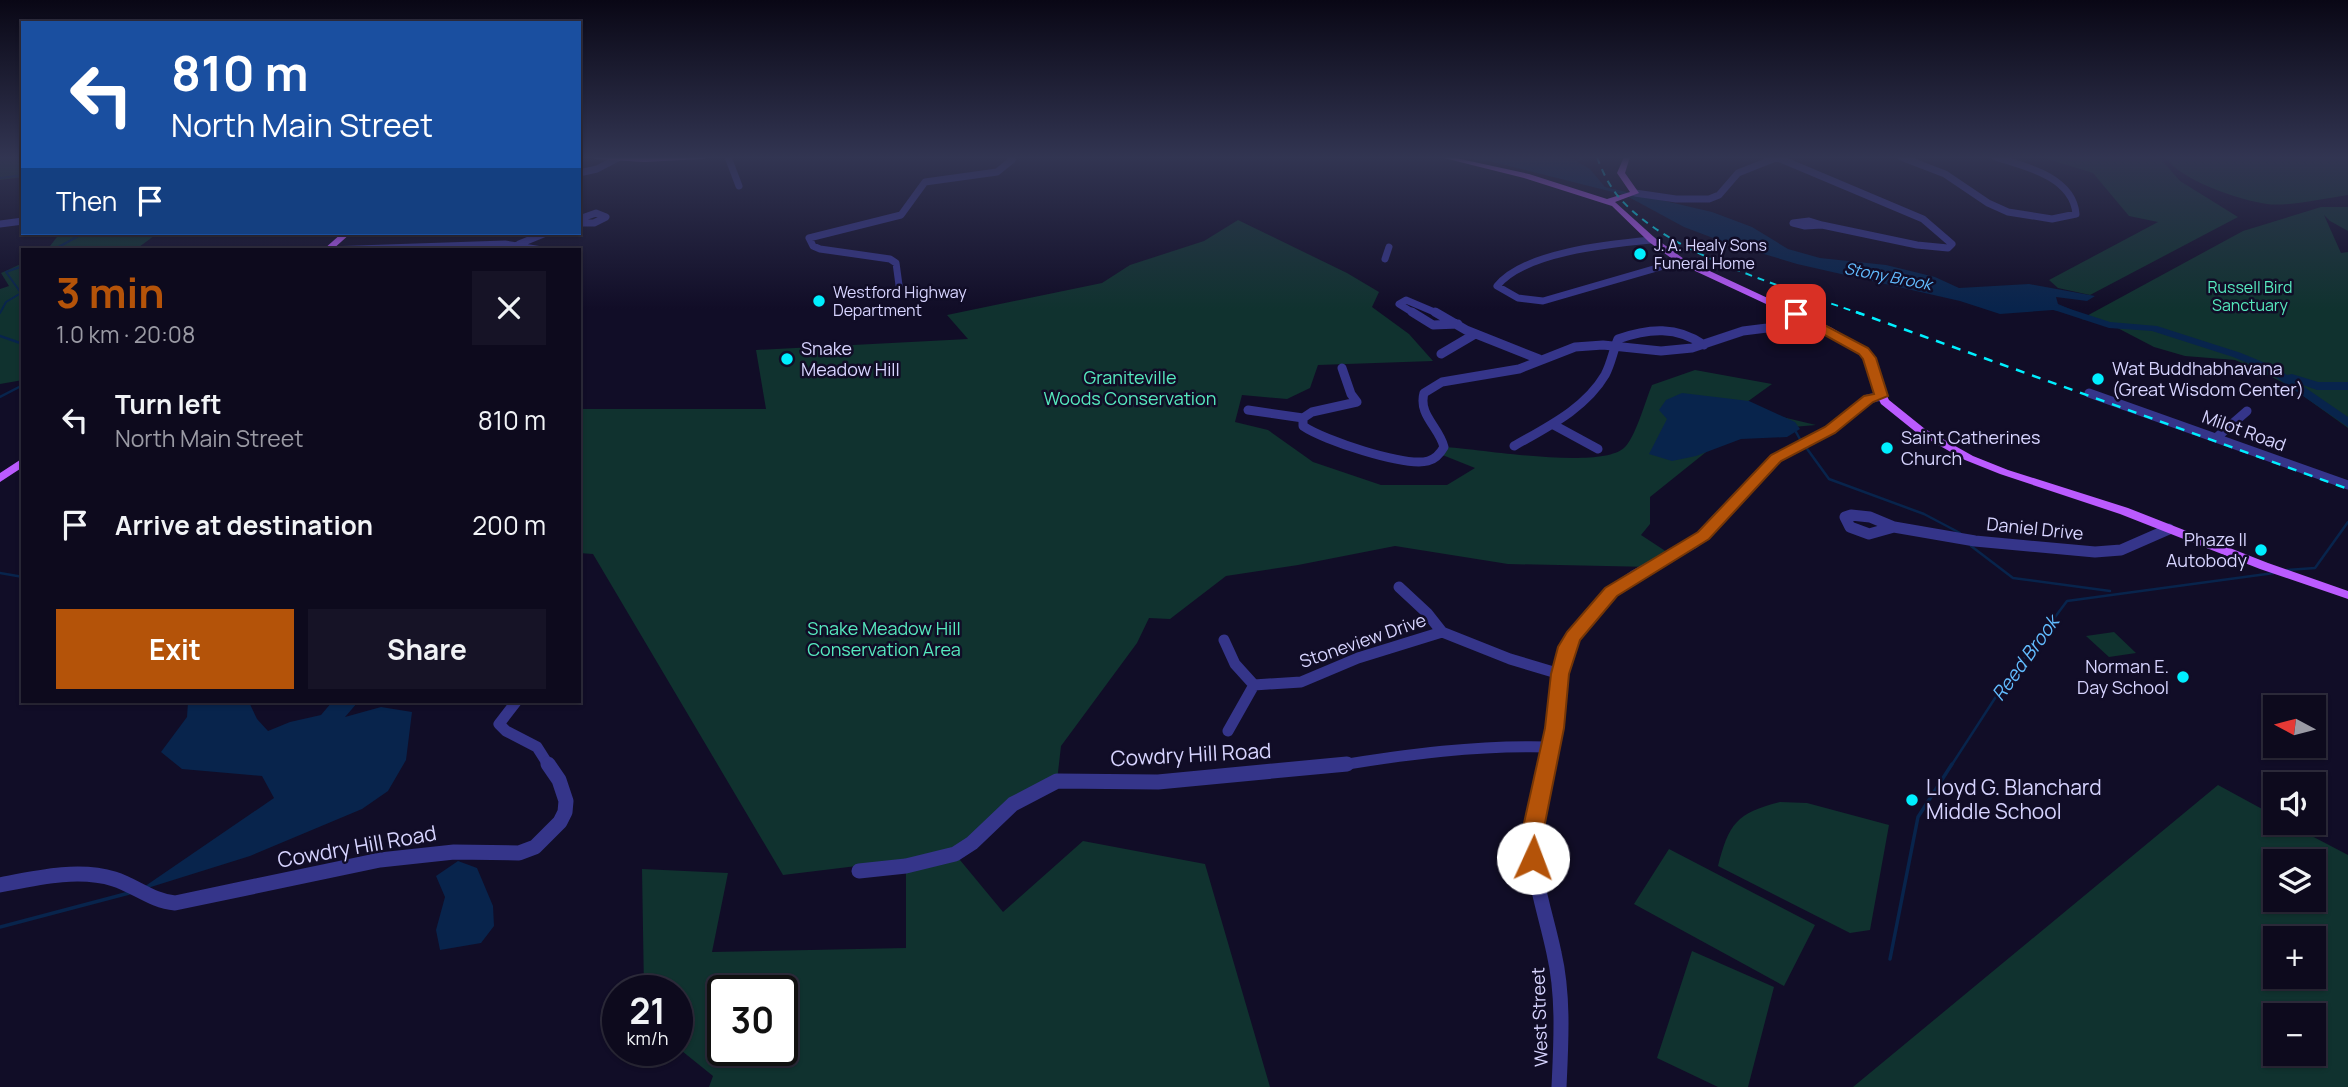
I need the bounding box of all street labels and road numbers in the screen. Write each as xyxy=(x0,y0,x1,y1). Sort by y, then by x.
street label: Milot Road xyxy=(2199,404,2290,456)
street label: Daniel Drive xyxy=(1985,511,2085,545)
street label: Stoneview Drive xyxy=(1296,607,1429,673)
street label: Cowdry Hill Road xyxy=(1110,736,1272,772)
street label: Cowdry Hill Road xyxy=(275,818,439,874)
street label: West Street xyxy=(1525,967,1553,1067)

